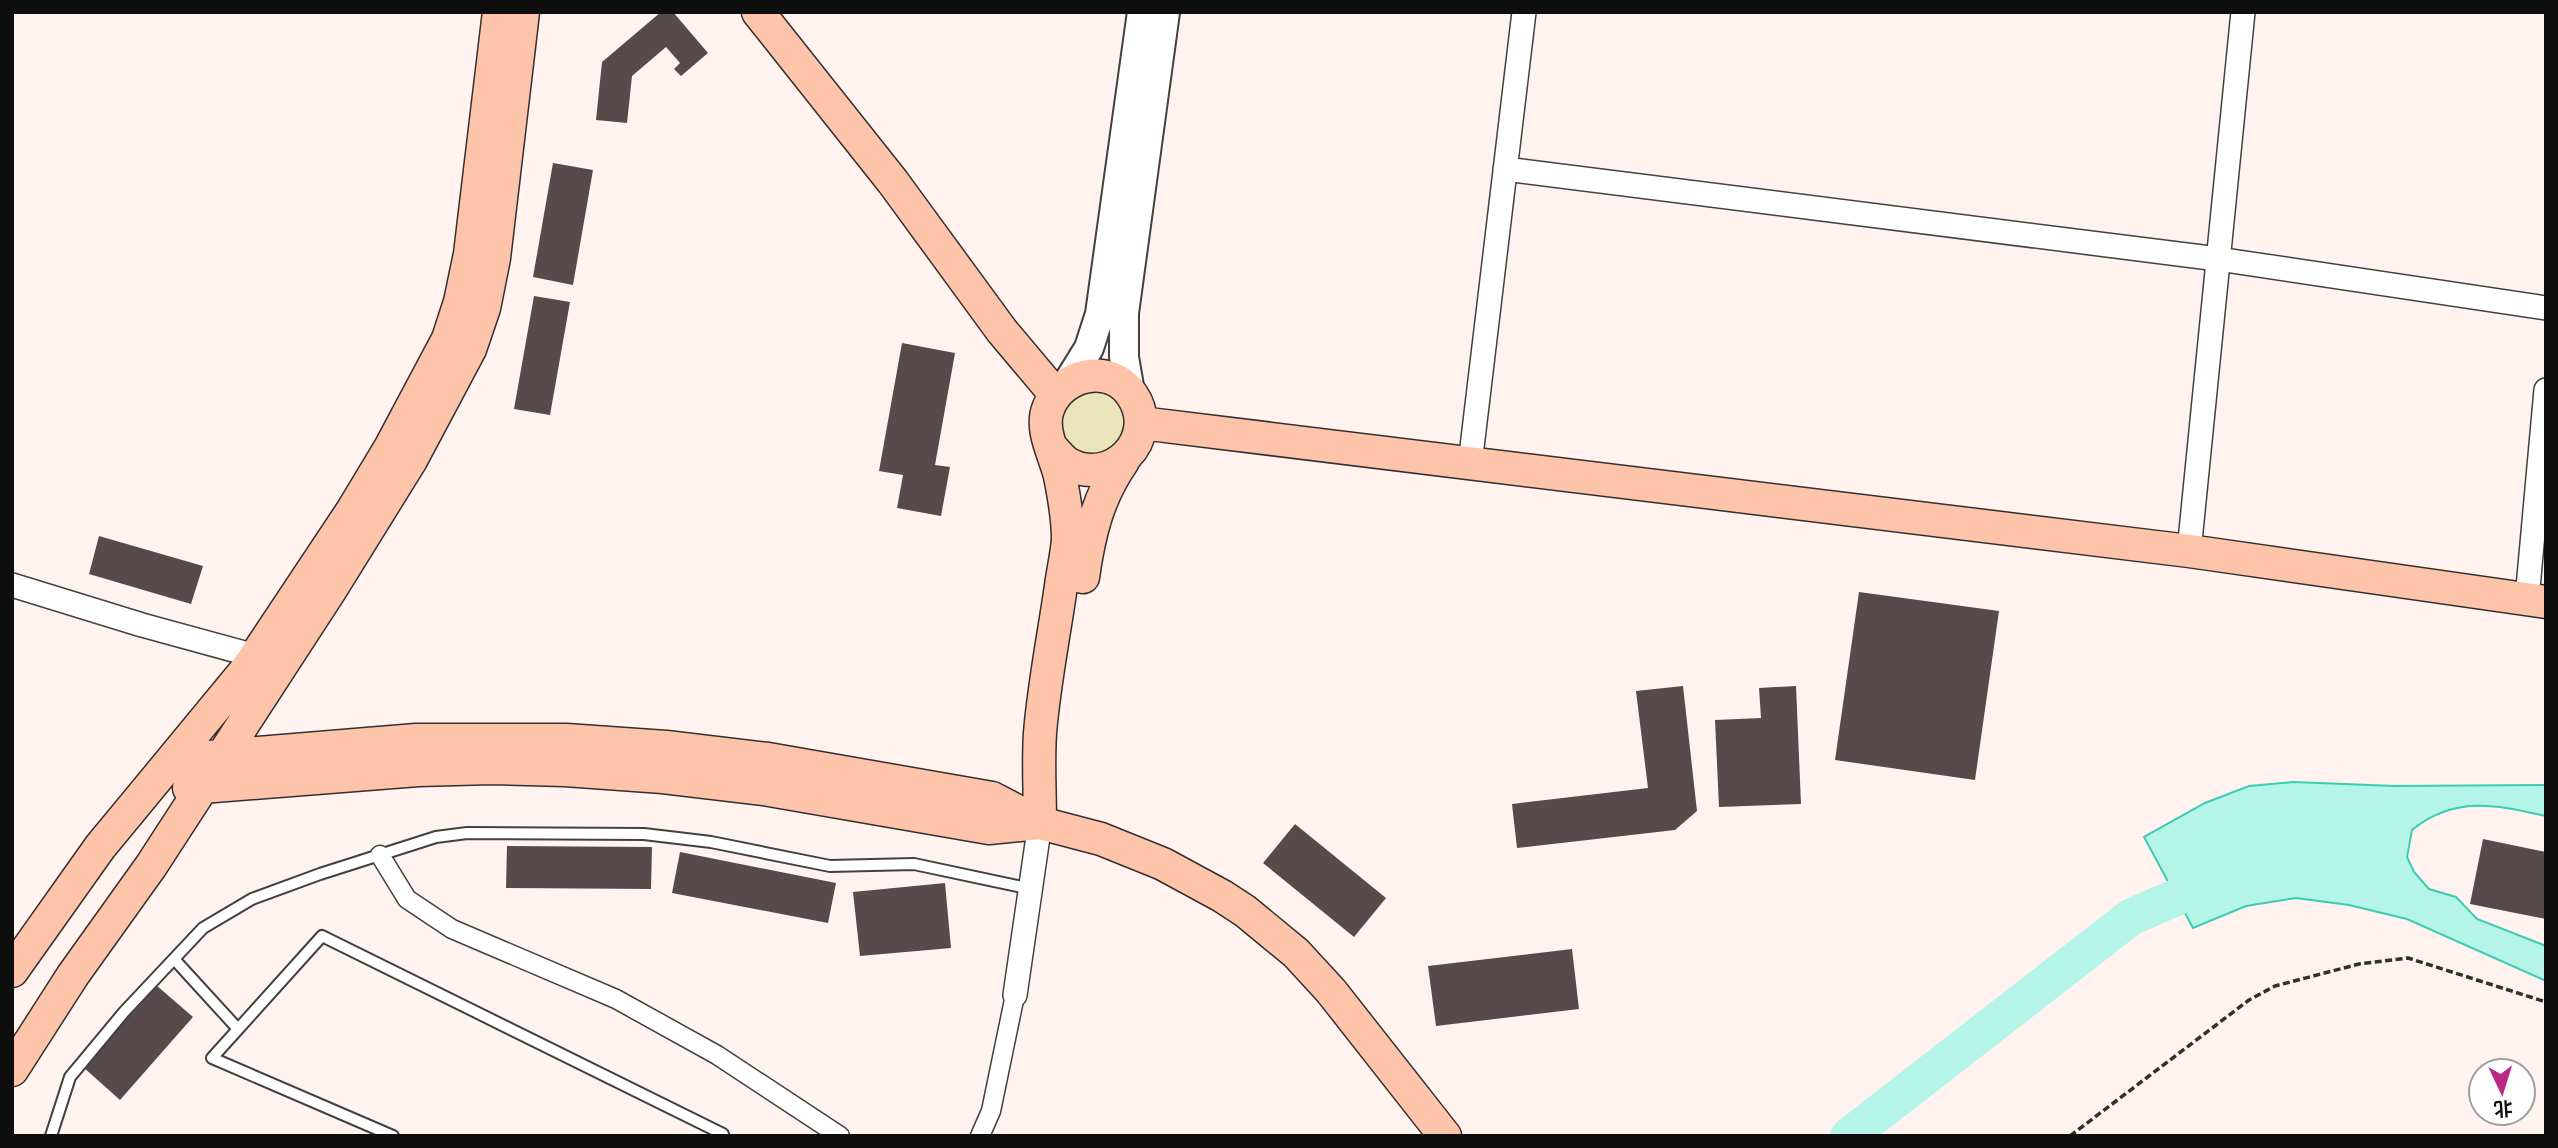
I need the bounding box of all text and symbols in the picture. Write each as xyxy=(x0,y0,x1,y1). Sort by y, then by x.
north arrow xyxy=(2467,1057,2537,1127)
text: 北 xyxy=(2493,1096,2514,1123)

